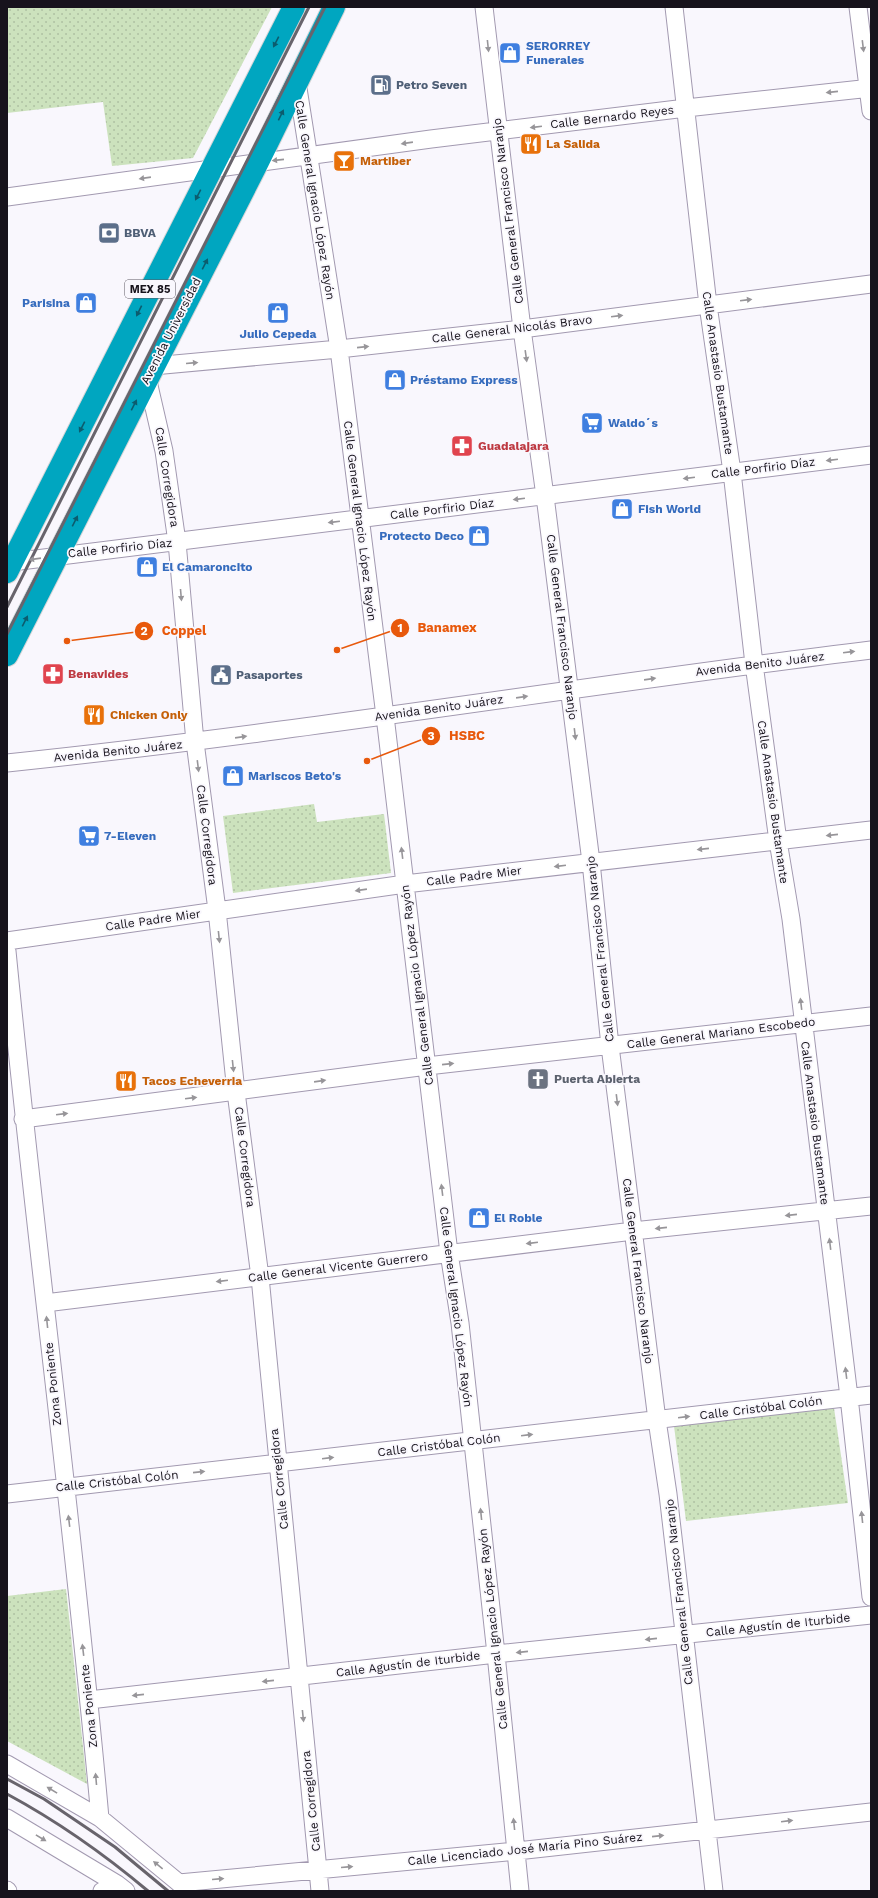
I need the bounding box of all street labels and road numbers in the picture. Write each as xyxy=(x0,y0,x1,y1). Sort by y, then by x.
street label: Calle General Ignacio López Rayón xyxy=(292,99,338,301)
street label: Calle Bernardo Reyes xyxy=(549,102,675,132)
street label: Calle General Francisco Naranjo xyxy=(490,117,526,305)
street label: Avenida Universidad xyxy=(138,275,204,387)
road number: MEX 85 xyxy=(125,280,175,298)
street label: Calle Anastasio Bustamante xyxy=(700,290,736,456)
street label: Calle General Nicolás Bravo xyxy=(431,312,593,346)
street label: Calle General Ignacio López Rayón xyxy=(341,420,379,622)
street label: Calle Corregidora xyxy=(152,426,182,528)
street label: Calle Porfirio Díaz xyxy=(710,455,816,481)
street label: Calle Porfirio Díaz xyxy=(389,496,495,522)
street label: Calle General Francisco Naranjo xyxy=(544,533,580,721)
street label: Calle Porfirio Díaz xyxy=(67,536,173,560)
street label: Avenida Benito Juárez xyxy=(695,649,825,679)
street label: Avenida Benito Juárez xyxy=(374,692,504,724)
street label: Calle Anastasio Bustamante xyxy=(755,719,791,885)
street label: Avenida Benito Juárez xyxy=(53,737,183,765)
street label: Calle Corregidora xyxy=(194,784,220,886)
street label: Calle General Francisco Naranjo xyxy=(583,855,617,1043)
street label: Calle Padre Mier xyxy=(425,863,523,889)
street label: Calle General Ignacio López Rayón xyxy=(398,884,436,1086)
street label: Calle Padre Mier xyxy=(104,906,202,934)
street label: Calle General Mariano Escobedo xyxy=(626,1014,816,1052)
street label: Calle Anastasio Bustamante xyxy=(798,1040,832,1206)
street label: Calle Corregidora xyxy=(232,1106,258,1208)
street label: Calle General Francisco Naranjo xyxy=(620,1177,656,1365)
street label: Calle General Ignacio López Rayón xyxy=(437,1206,475,1408)
street label: Calle General Vicente Guerrero xyxy=(247,1249,429,1285)
street label: Zona Poniente xyxy=(42,1342,64,1426)
street label: Calle Cristóbal Colón xyxy=(699,1394,823,1422)
street label: Calle Corregidora xyxy=(267,1428,291,1530)
street label: Calle Cristóbal Colón xyxy=(377,1431,501,1459)
street label: Calle Cristóbal Colón xyxy=(55,1468,179,1494)
street label: Calle General Francisco Naranjo xyxy=(662,1498,696,1686)
street label: Calle General Ignacio López Rayón xyxy=(475,1528,511,1730)
street label: Calle Agustín de Iturbide xyxy=(705,1610,851,1640)
street label: Calle Agustín de Iturbide xyxy=(335,1648,481,1680)
street label: Zona Poniente xyxy=(78,1664,100,1748)
street label: Calle Corregidora xyxy=(299,1750,323,1852)
street label: Calle Licenciado José María Pino Suárez xyxy=(407,1830,643,1868)

